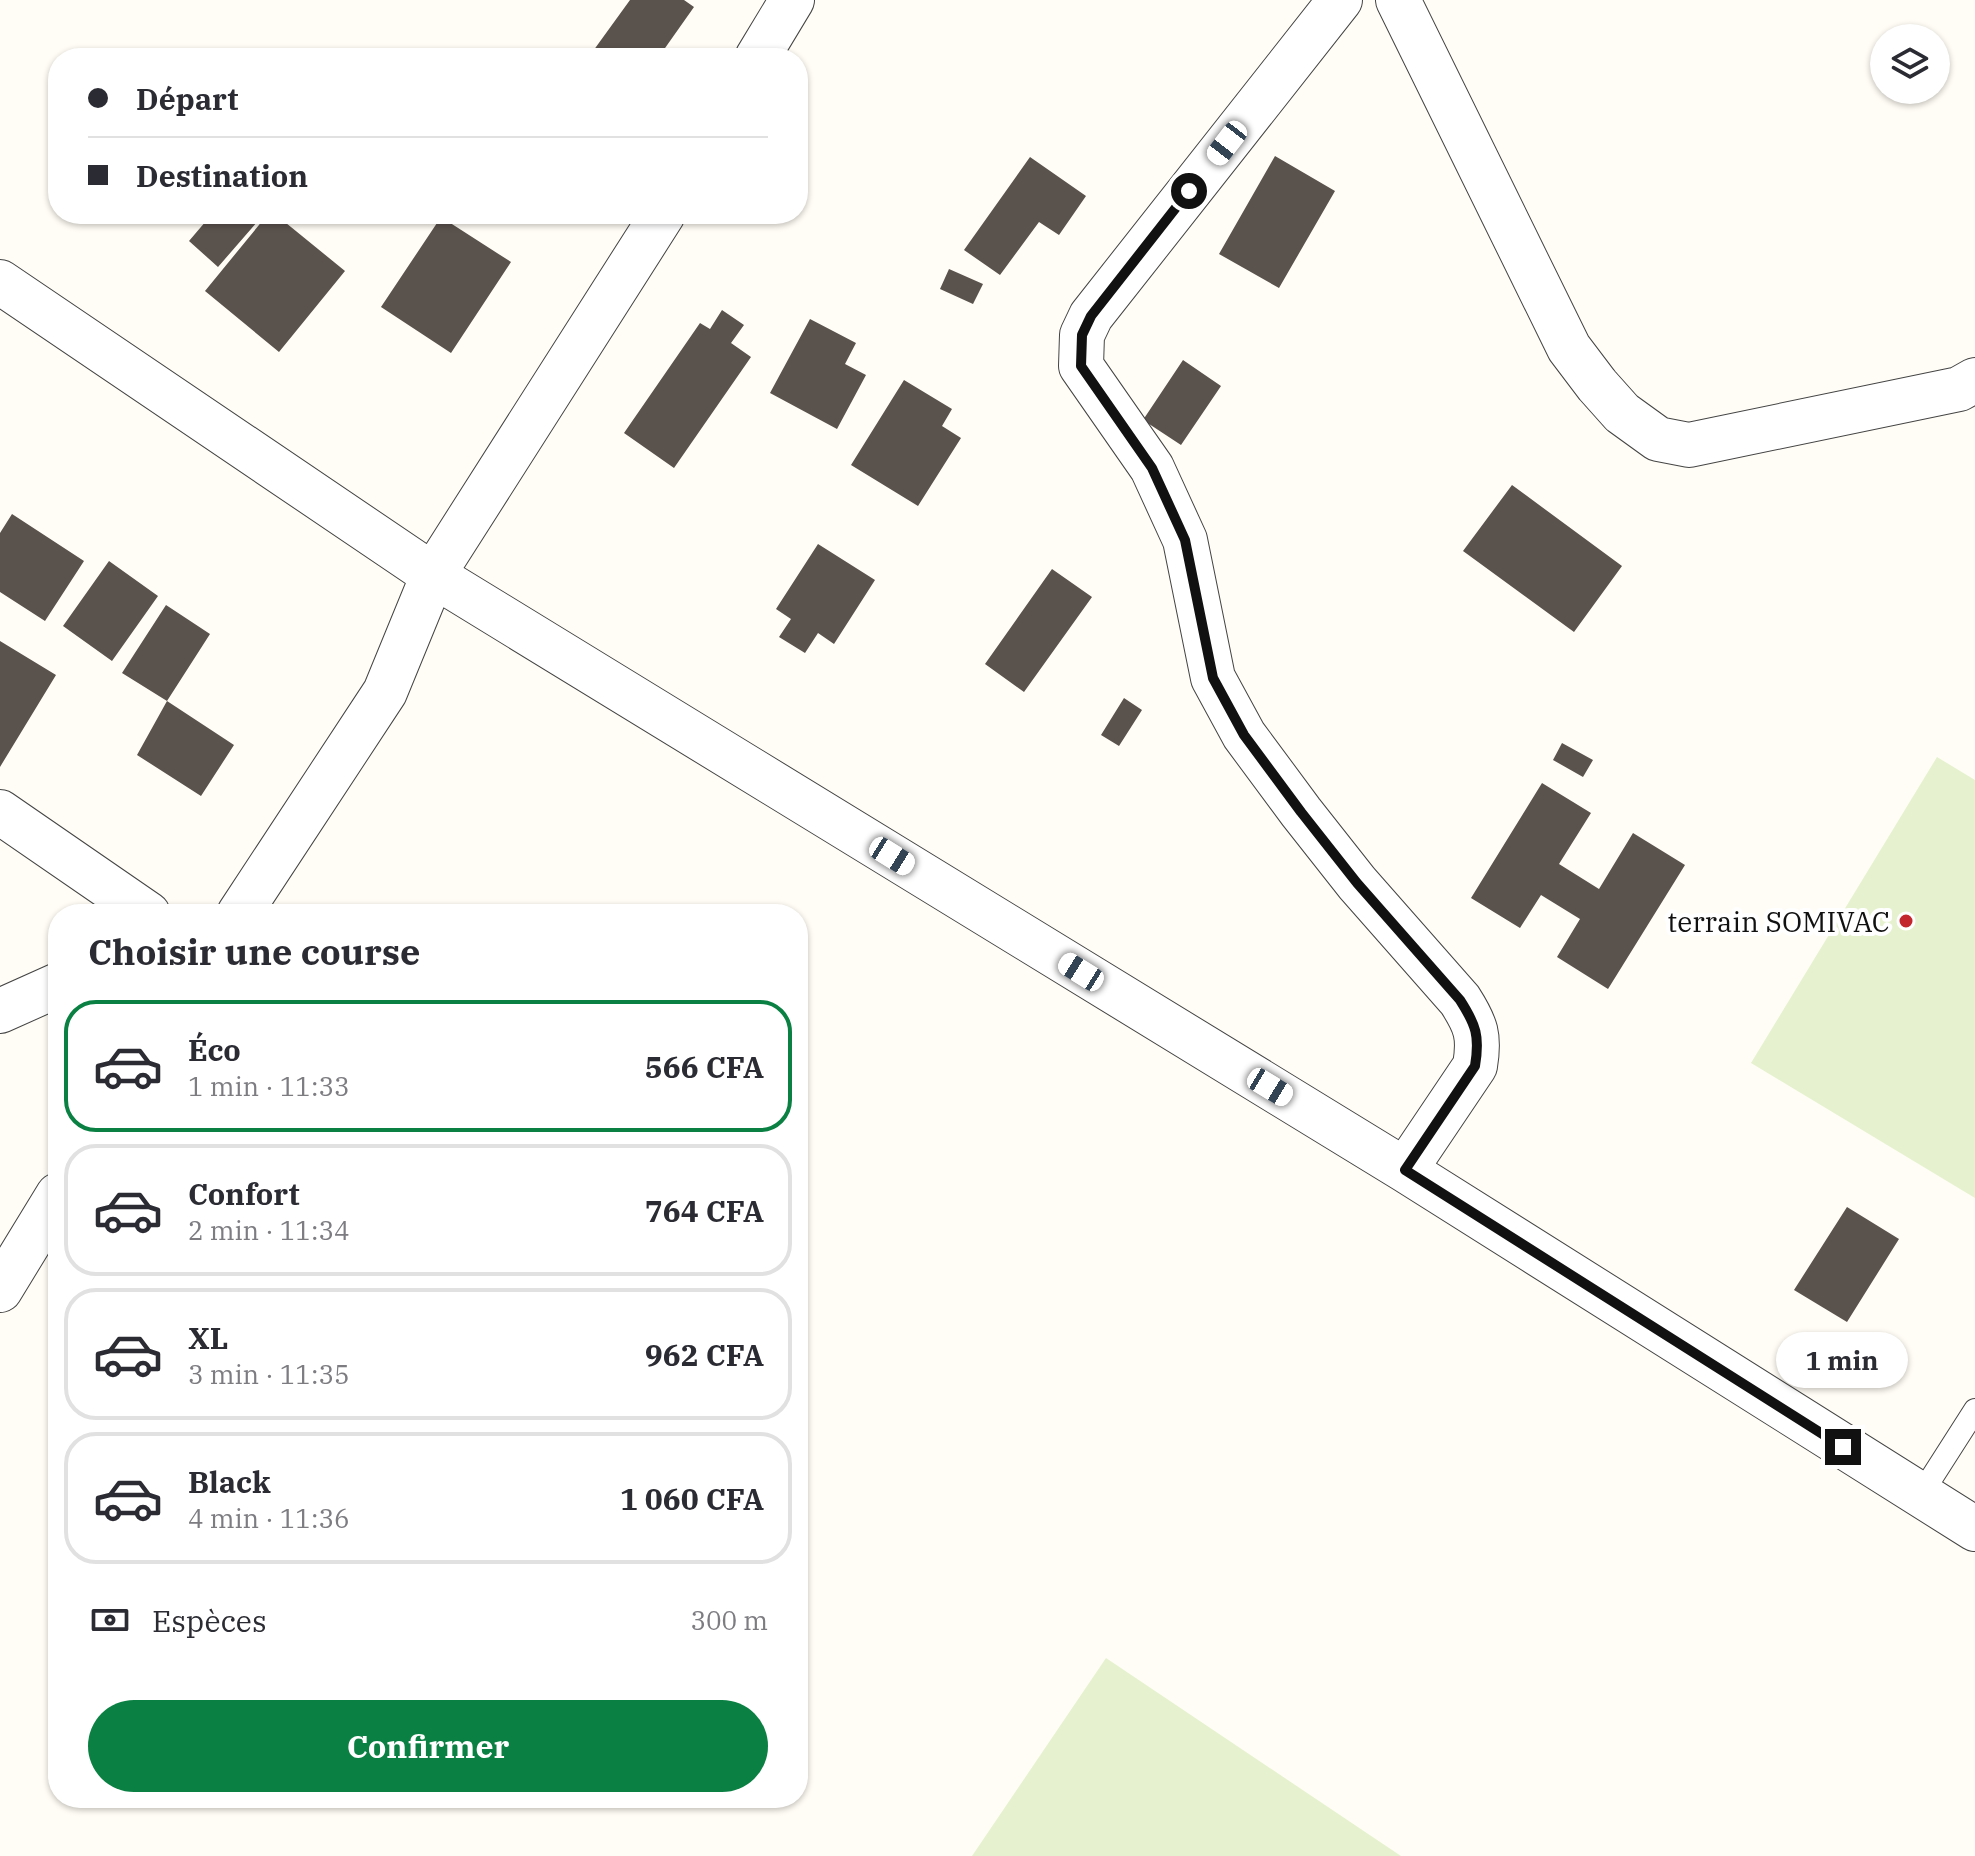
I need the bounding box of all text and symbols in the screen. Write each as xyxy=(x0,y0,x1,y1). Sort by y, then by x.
map controls xyxy=(1870,24,1950,104)
button: layers xyxy=(1870,24,1950,104)
text: Départ xyxy=(136,79,238,118)
car xyxy=(1203,117,1251,169)
text: Destination xyxy=(136,156,308,195)
route start xyxy=(1171,173,1207,209)
car xyxy=(865,833,919,879)
place label: terrain SOMIVAC xyxy=(1667,903,1890,940)
marker: terrain SOMIVAC xyxy=(1897,912,1915,930)
text: Choisir une course xyxy=(88,928,420,975)
car xyxy=(1054,949,1108,995)
icon: car xyxy=(92,1030,164,1102)
text: Éco xyxy=(188,1030,241,1069)
text: 566 CFA xyxy=(645,1047,764,1086)
car xyxy=(1243,1064,1297,1110)
text: 1 min · 11:33 xyxy=(188,1069,350,1103)
icon: car xyxy=(92,1174,164,1246)
text: Confort xyxy=(188,1174,300,1213)
text: 764 CFA xyxy=(645,1191,764,1230)
text: 2 min · 11:34 xyxy=(188,1213,350,1247)
icon: car xyxy=(92,1318,164,1390)
text: XL xyxy=(188,1318,228,1357)
callout: 1 min xyxy=(1777,1331,1909,1387)
text: 962 CFA xyxy=(645,1335,764,1374)
text: 1 min xyxy=(1806,1343,1878,1377)
text: 3 min · 11:35 xyxy=(188,1357,350,1391)
route end xyxy=(1825,1429,1861,1465)
icon: car xyxy=(92,1462,164,1534)
text: Black xyxy=(188,1462,271,1501)
text: 1 060 CFA xyxy=(620,1479,764,1518)
text: 4 min · 11:36 xyxy=(188,1501,350,1535)
icon: cash xyxy=(88,1598,132,1642)
text: Espèces xyxy=(152,1601,267,1640)
text: 300 m xyxy=(690,1603,768,1637)
button: Confirmer xyxy=(88,1700,768,1792)

